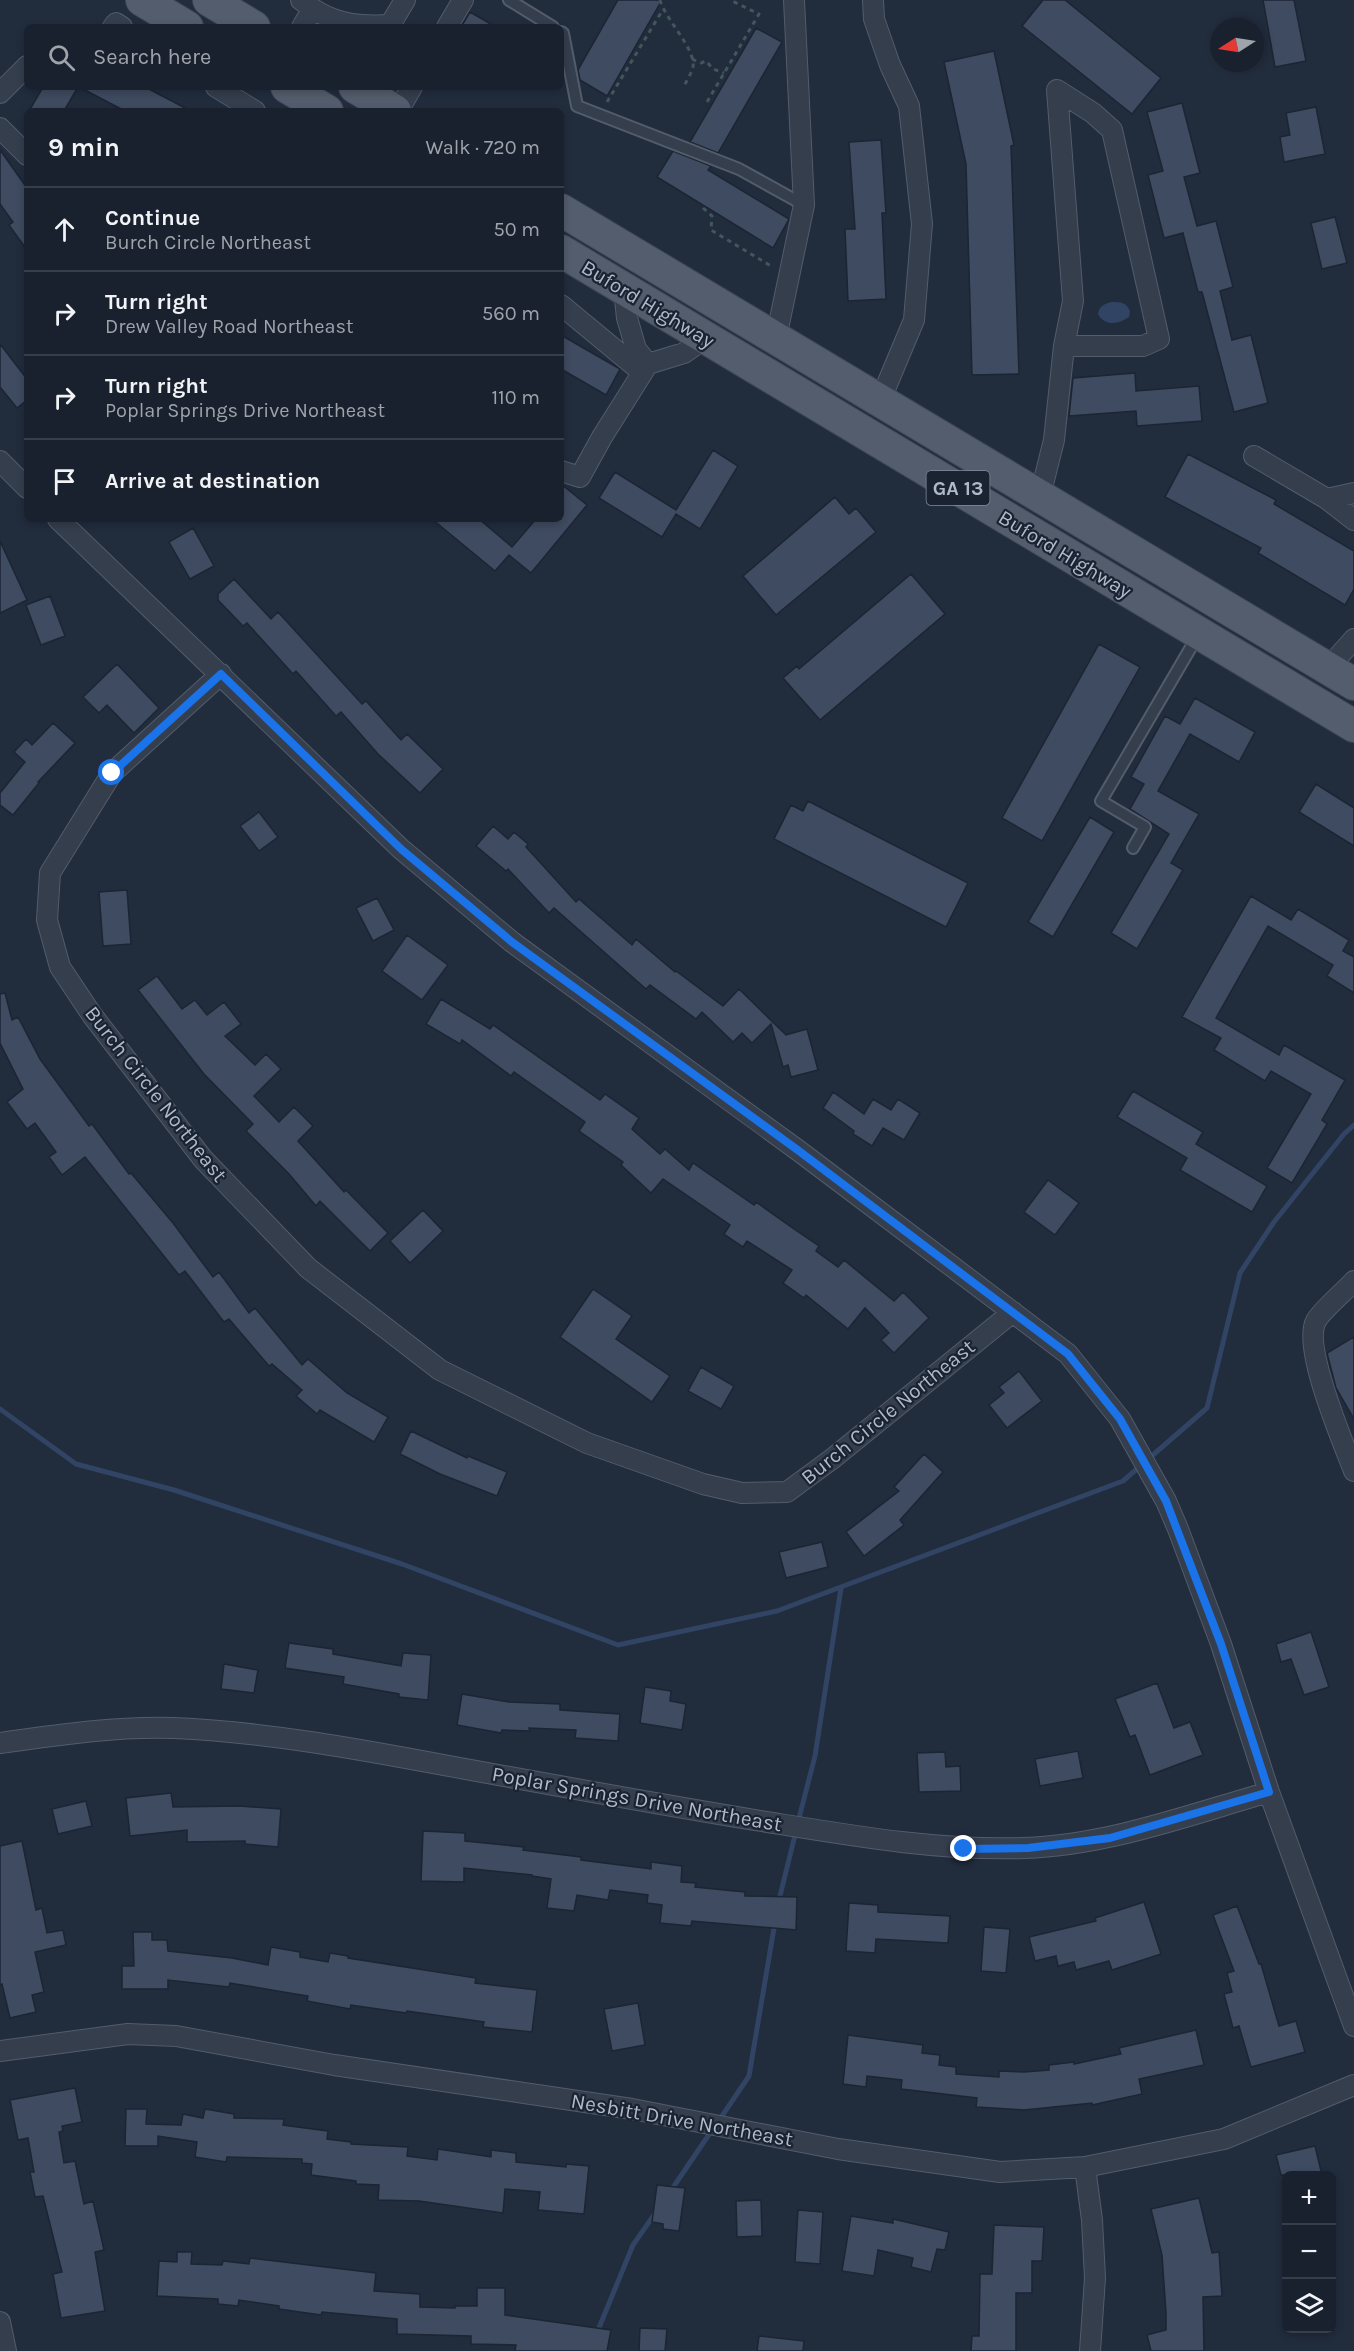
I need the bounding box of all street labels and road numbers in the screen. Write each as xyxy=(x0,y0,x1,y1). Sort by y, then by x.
street label: Buford Highway xyxy=(577,255,719,353)
road number: GA 13 xyxy=(926,471,990,505)
street label: Buford Highway xyxy=(994,505,1136,603)
street label: Burch Circle Northeast xyxy=(80,1001,232,1187)
street label: Burch Circle Northeast xyxy=(796,1335,980,1489)
street label: Poplar Springs Drive Northeast xyxy=(490,1762,784,1836)
street label: Nesbitt Drive Northeast xyxy=(569,2089,795,2151)

